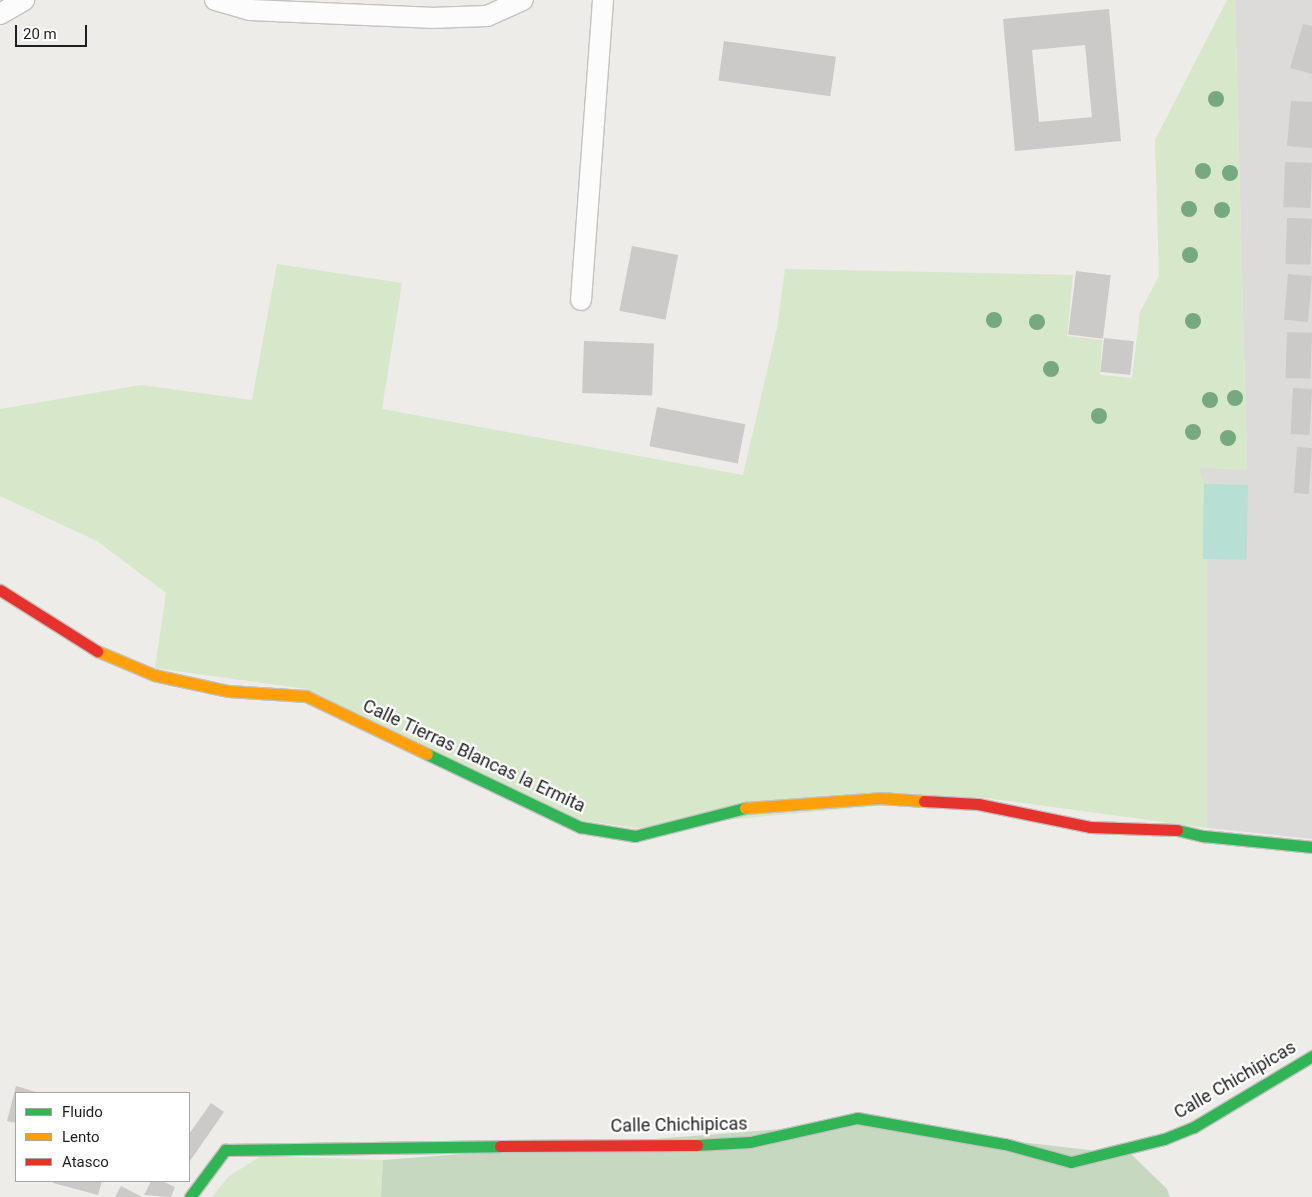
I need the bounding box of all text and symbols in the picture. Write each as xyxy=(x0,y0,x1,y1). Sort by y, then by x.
scale bar xyxy=(18,15,90,47)
text: 20 m xyxy=(23,25,57,43)
street label: Calle Tierras Blancas la Ermita xyxy=(359,695,589,817)
street label: Calle Chichipicas xyxy=(1170,1036,1300,1124)
legend xyxy=(15,1092,190,1182)
text: Fluido xyxy=(62,1103,103,1121)
street label: Calle Chichipicas xyxy=(610,1113,748,1137)
text: Lento xyxy=(62,1128,100,1146)
text: Atasco xyxy=(62,1153,109,1171)

